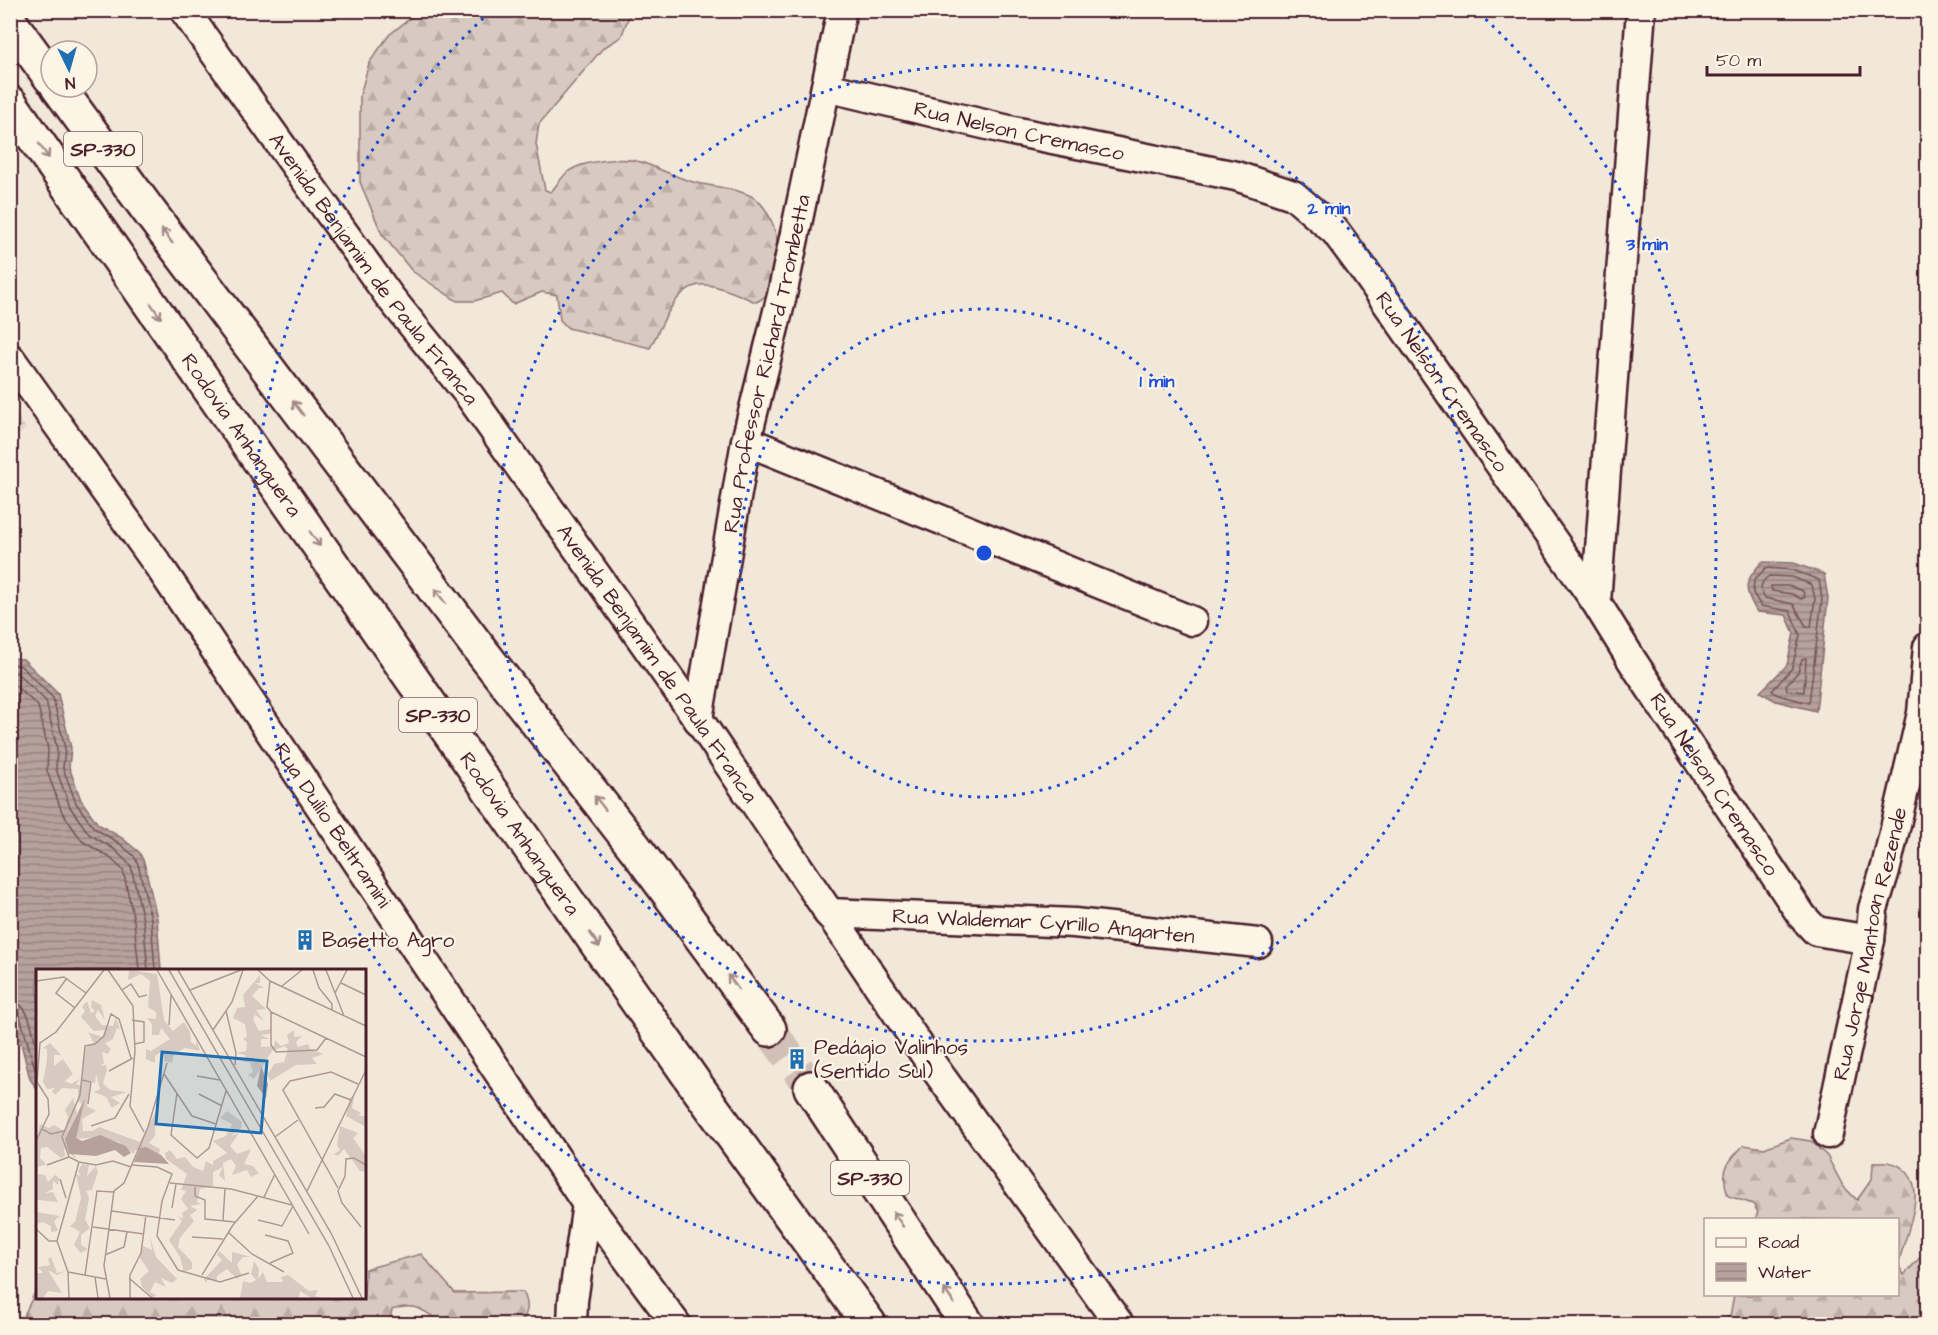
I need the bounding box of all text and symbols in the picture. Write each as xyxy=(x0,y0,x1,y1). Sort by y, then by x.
north arrow xyxy=(39,39,99,99)
scale bar xyxy=(1707,39,1860,77)
text: 50 m xyxy=(1716,48,1761,73)
text: N xyxy=(64,72,76,94)
street label: Rua Nelson Cremasco xyxy=(911,94,1127,168)
street label: Avenida Benjamim de Paula Franca xyxy=(262,127,486,411)
road number: SP-330 xyxy=(64,132,142,166)
one-way arrow xyxy=(38,142,50,158)
street label: Rua Professor Richard Trombetta xyxy=(716,192,818,535)
text: 2 min xyxy=(1306,196,1351,221)
one-way arrow xyxy=(161,228,174,244)
text: 3 min xyxy=(1625,232,1668,257)
street label: Rua Nelson Cremasco xyxy=(1368,286,1515,478)
one-way arrow xyxy=(150,302,162,318)
street label: Rodovia Anhanguera xyxy=(174,348,309,523)
text: 1 min xyxy=(1139,369,1175,394)
one-way arrow xyxy=(291,400,304,416)
street label: Avenida Benjamim de Paula Franca xyxy=(550,518,765,809)
one-way arrow xyxy=(309,531,321,547)
centre of rings xyxy=(974,543,994,563)
one-way arrow xyxy=(434,588,447,604)
street label: Rua Nelson Cremasco xyxy=(1642,687,1786,882)
road number: SP-330 xyxy=(399,698,477,732)
street label: Rua Duílio Beltramini xyxy=(267,737,398,914)
street label: Rodovia Anhanguera xyxy=(452,746,587,922)
one-way arrow xyxy=(593,795,606,811)
street label: Rua Jorge Mantoan Rezende xyxy=(1826,804,1914,1083)
street label: Rua Waldemar Cyrillo Angarten xyxy=(892,902,1196,951)
place label: Basetto Agro xyxy=(322,926,455,957)
building icon: Basetto Agro xyxy=(293,928,317,952)
one-way arrow xyxy=(589,932,601,948)
inset map xyxy=(36,969,366,1299)
one-way arrow xyxy=(727,975,740,991)
place label: Pedágio Valinhos (Sentido Sul) xyxy=(814,1033,968,1086)
building icon: Pedágio Valinhos (Sentido Sul) xyxy=(785,1047,809,1071)
road number: SP-330 xyxy=(831,1161,909,1195)
one-way arrow xyxy=(891,1211,904,1228)
legend xyxy=(1704,1218,1899,1296)
text: Road xyxy=(1758,1230,1799,1255)
text: Water xyxy=(1758,1260,1811,1285)
one-way arrow xyxy=(942,1288,955,1305)

